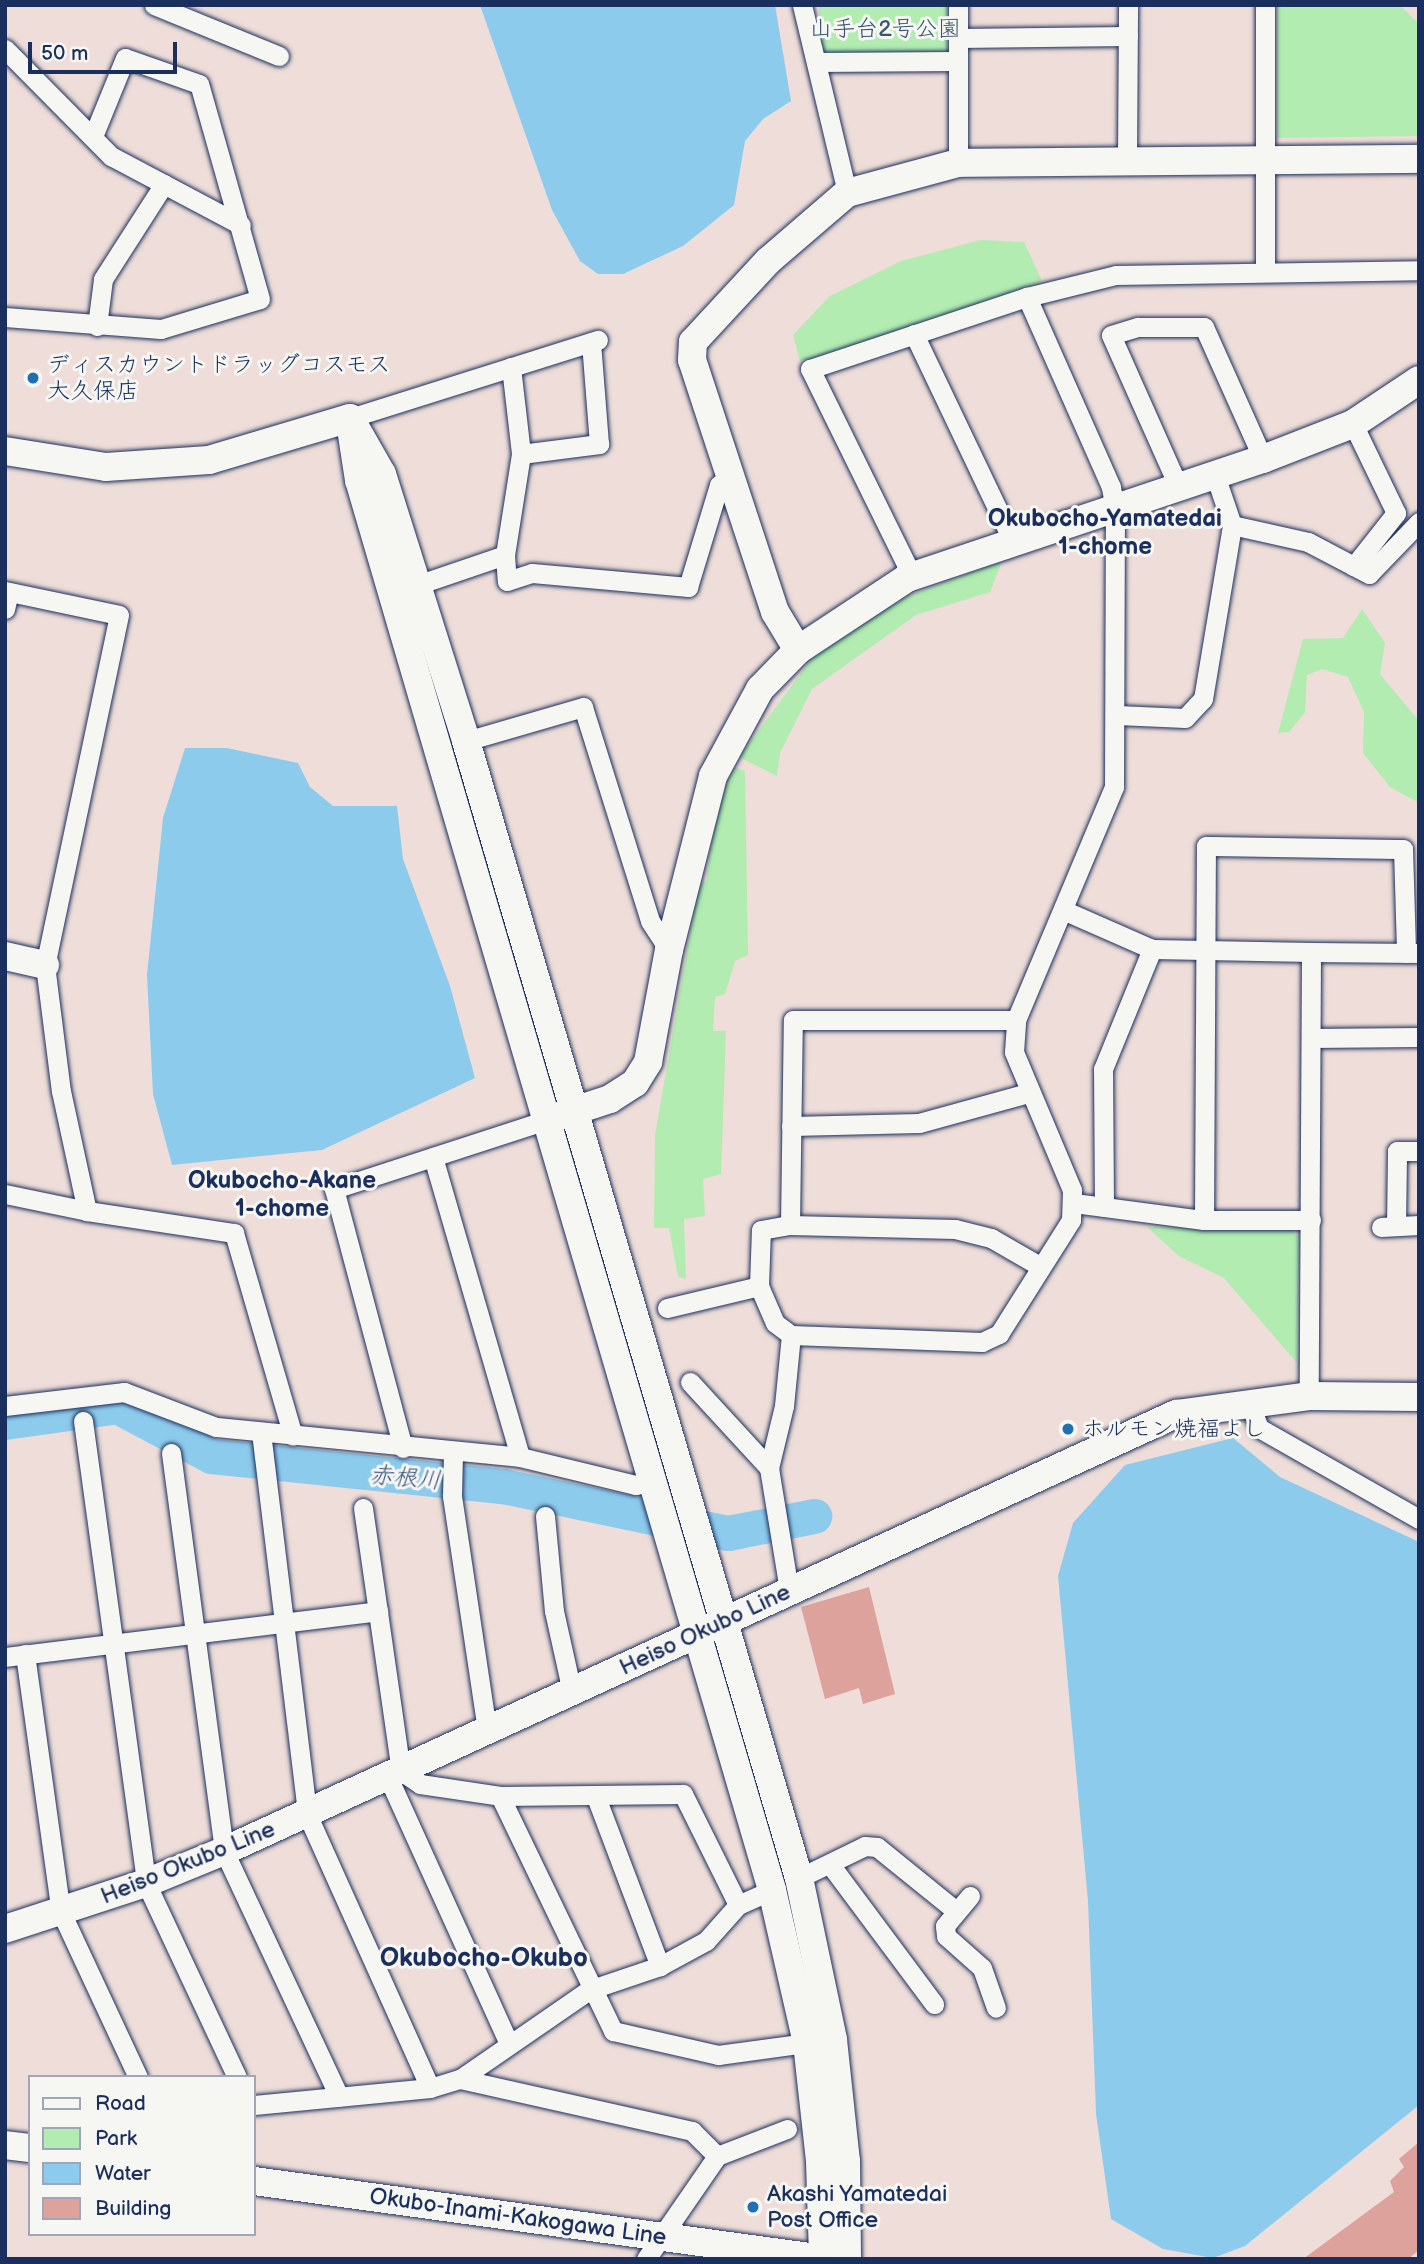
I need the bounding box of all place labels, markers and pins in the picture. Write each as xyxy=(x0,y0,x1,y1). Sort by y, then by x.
place label: ディスカウントドラッグコスモス 大久保店 xyxy=(47,351,392,405)
marker: ディスカウントドラッグコスモス 大久保店 xyxy=(25,370,41,386)
place label: ホルモン焼福よし xyxy=(1082,1415,1266,1443)
marker: ホルモン焼福よし xyxy=(1060,1421,1076,1437)
place label: Akashi Yamatedai Post Office xyxy=(767,2180,949,2234)
marker: Akashi Yamatedai Post Office xyxy=(745,2199,761,2215)

